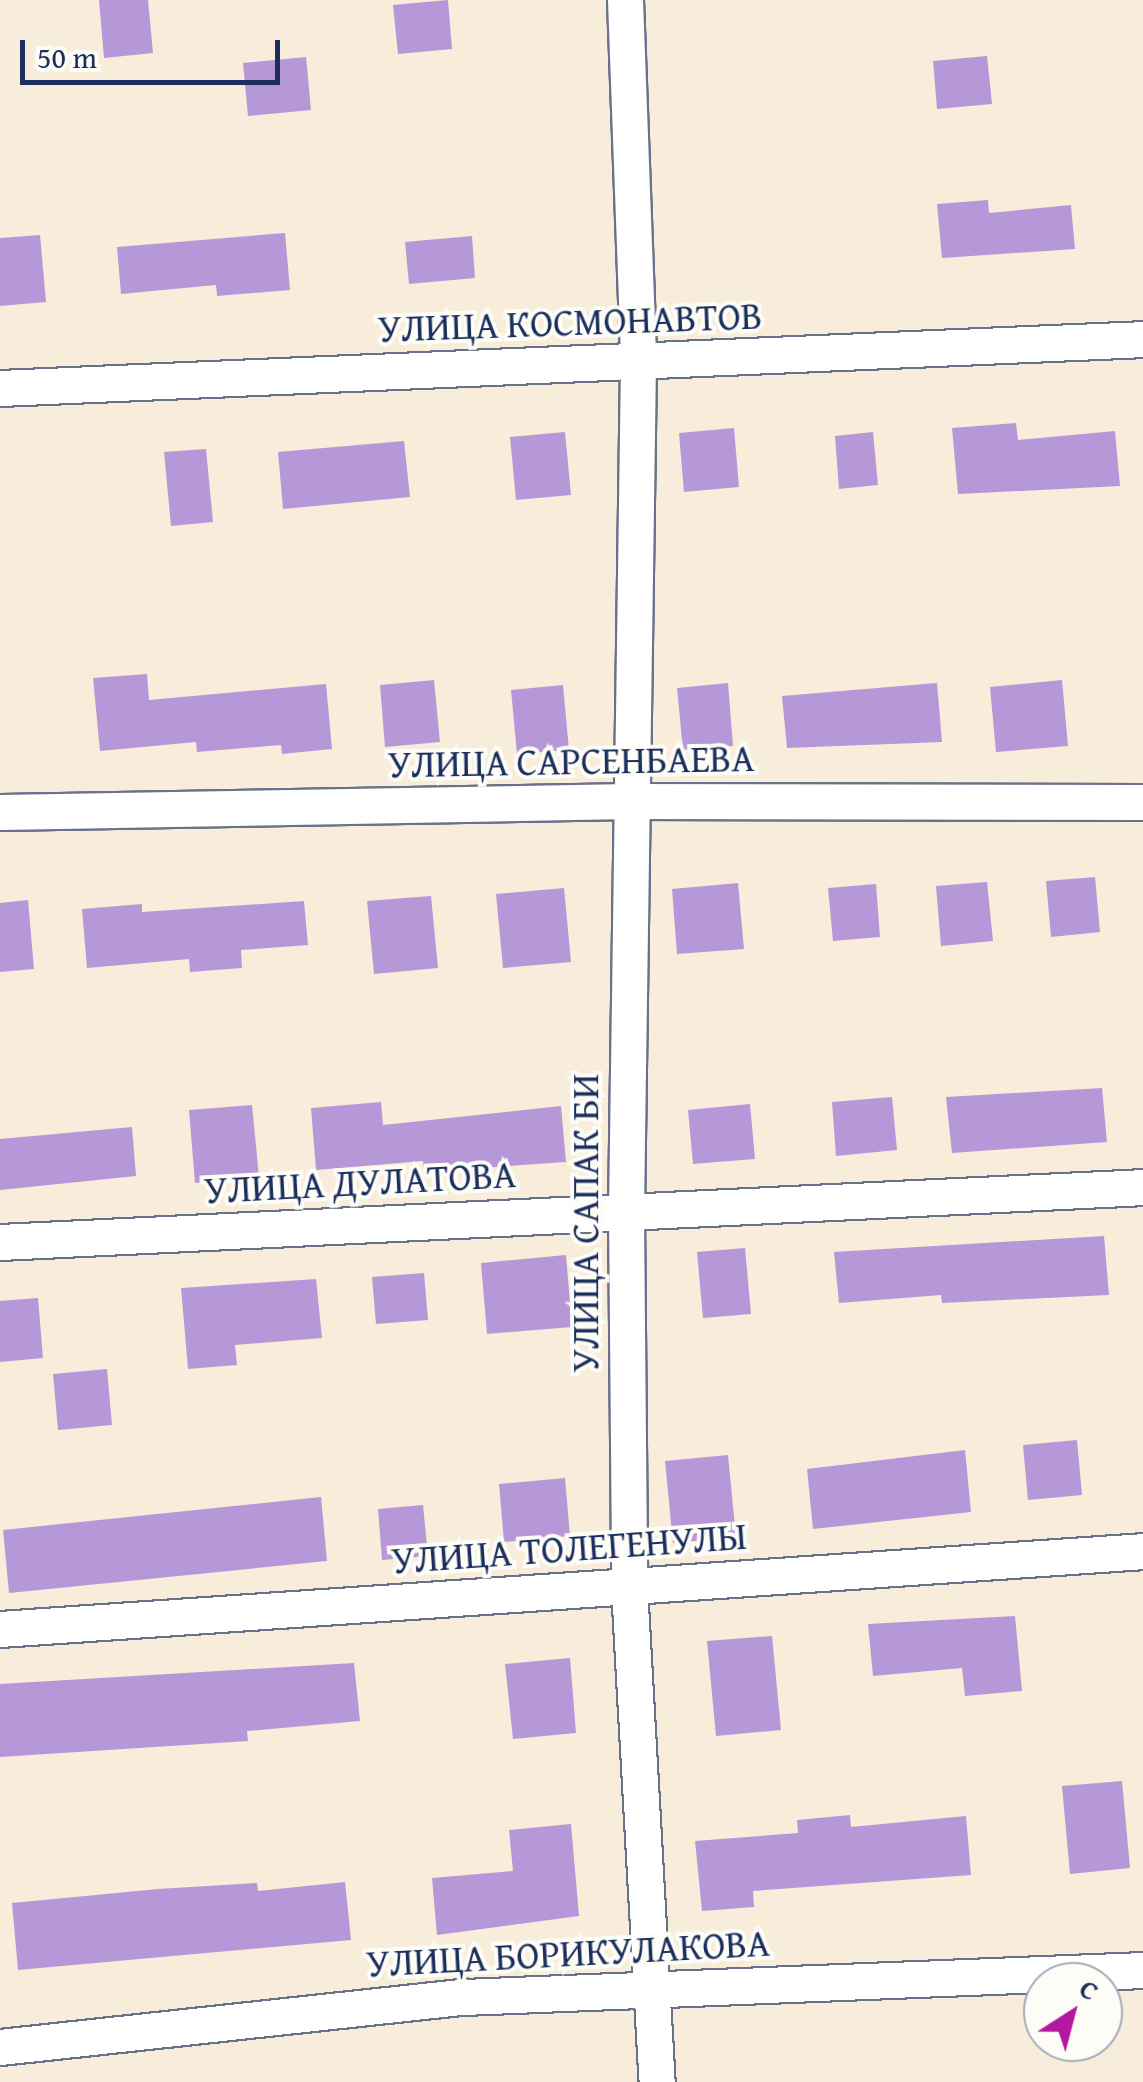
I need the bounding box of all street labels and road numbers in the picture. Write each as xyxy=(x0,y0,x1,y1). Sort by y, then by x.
street label: УЛИЦА КОСМОНАВТОВ xyxy=(377,293,763,351)
street label: УЛИЦА САРСЕНБАЕВА xyxy=(387,735,755,787)
street label: УЛИЦА САПАК БИ xyxy=(562,1074,608,1372)
street label: УЛИЦА ДУЛАТОВА xyxy=(203,1151,517,1213)
street label: УЛИЦА ТОЛЕГЕНУЛЫ xyxy=(390,1513,748,1583)
street label: УЛИЦА БОРИКУЛАКОВА xyxy=(365,1920,771,1986)

